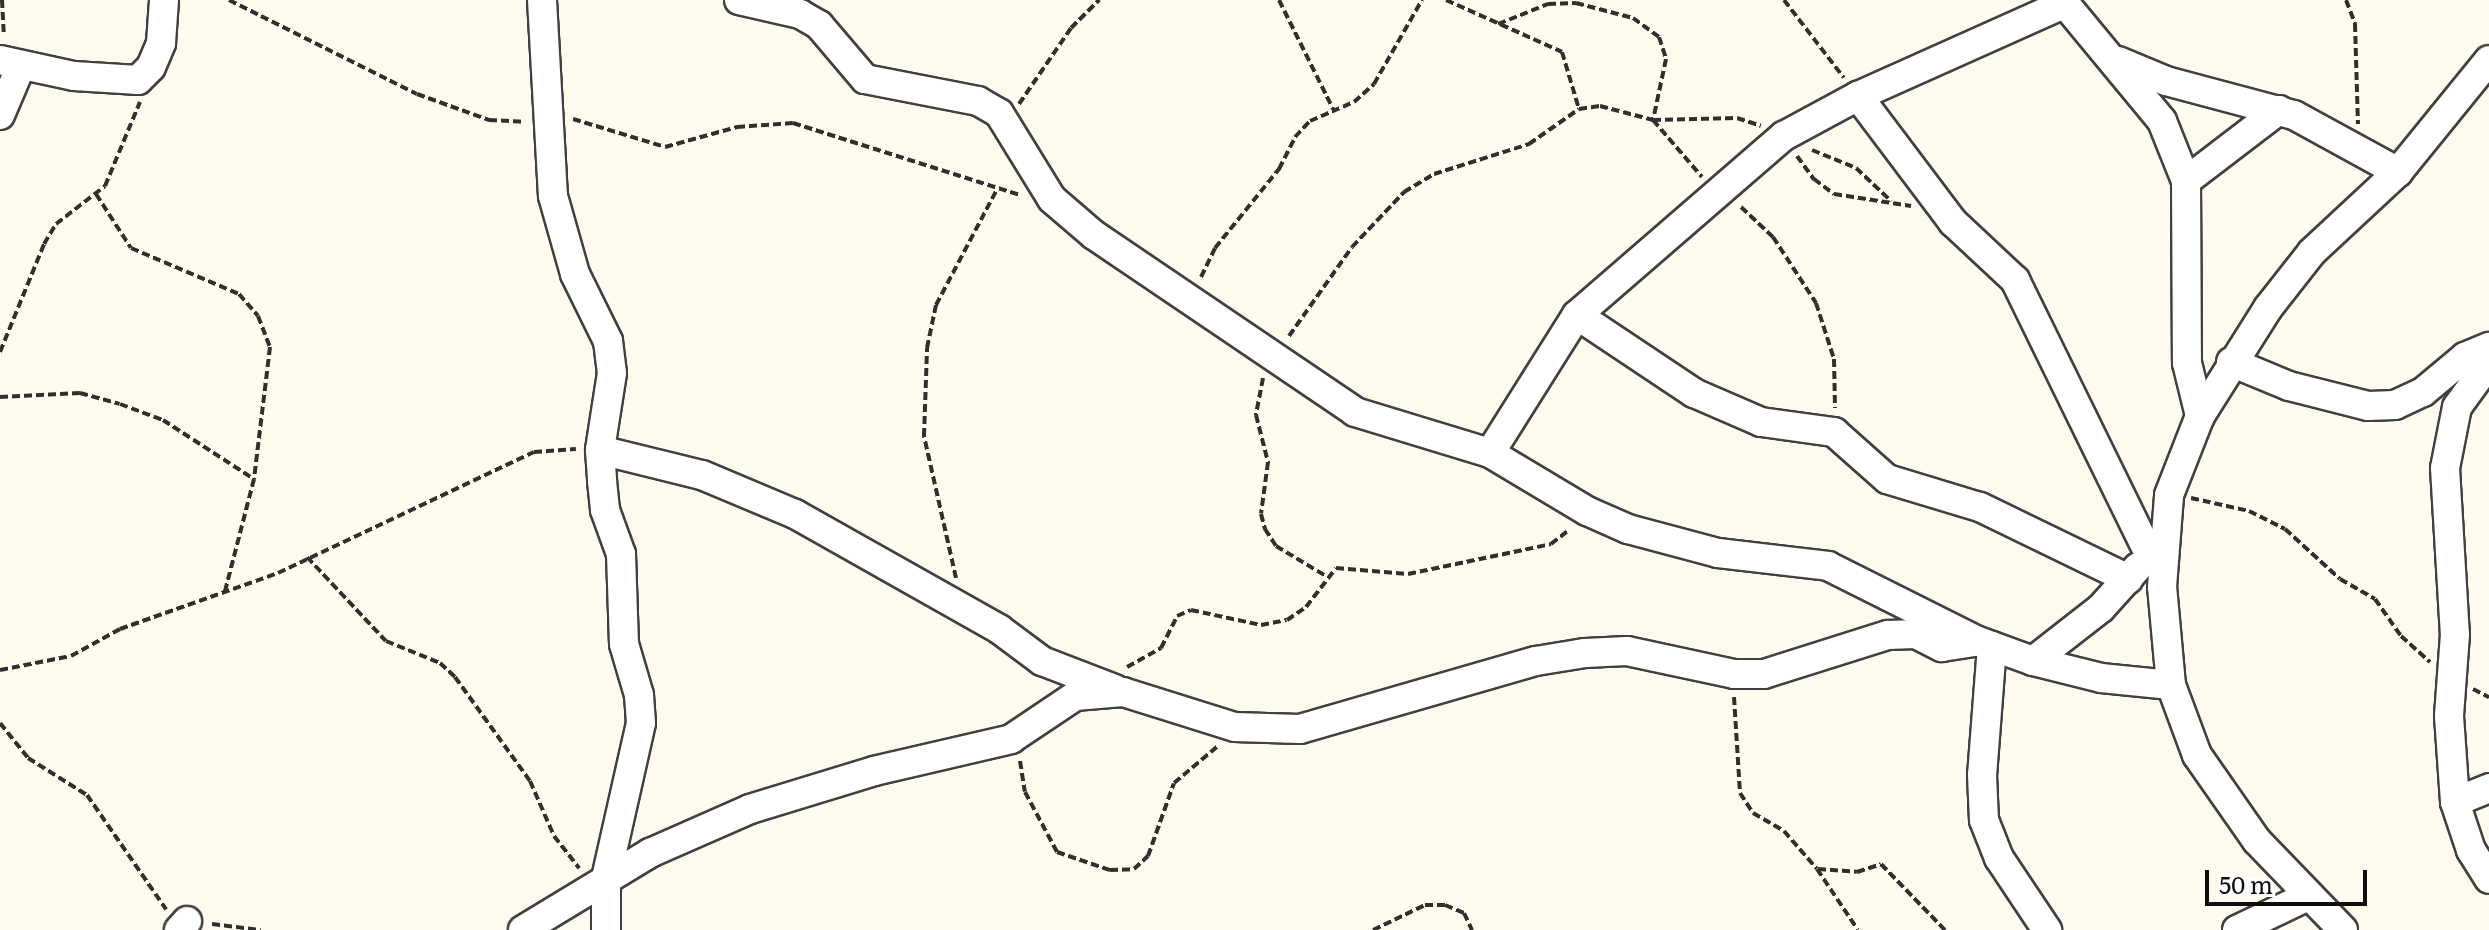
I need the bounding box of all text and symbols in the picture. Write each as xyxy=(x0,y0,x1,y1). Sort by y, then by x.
scale bar xyxy=(2209,854,2371,904)
text: 50 m xyxy=(2219,866,2273,901)

